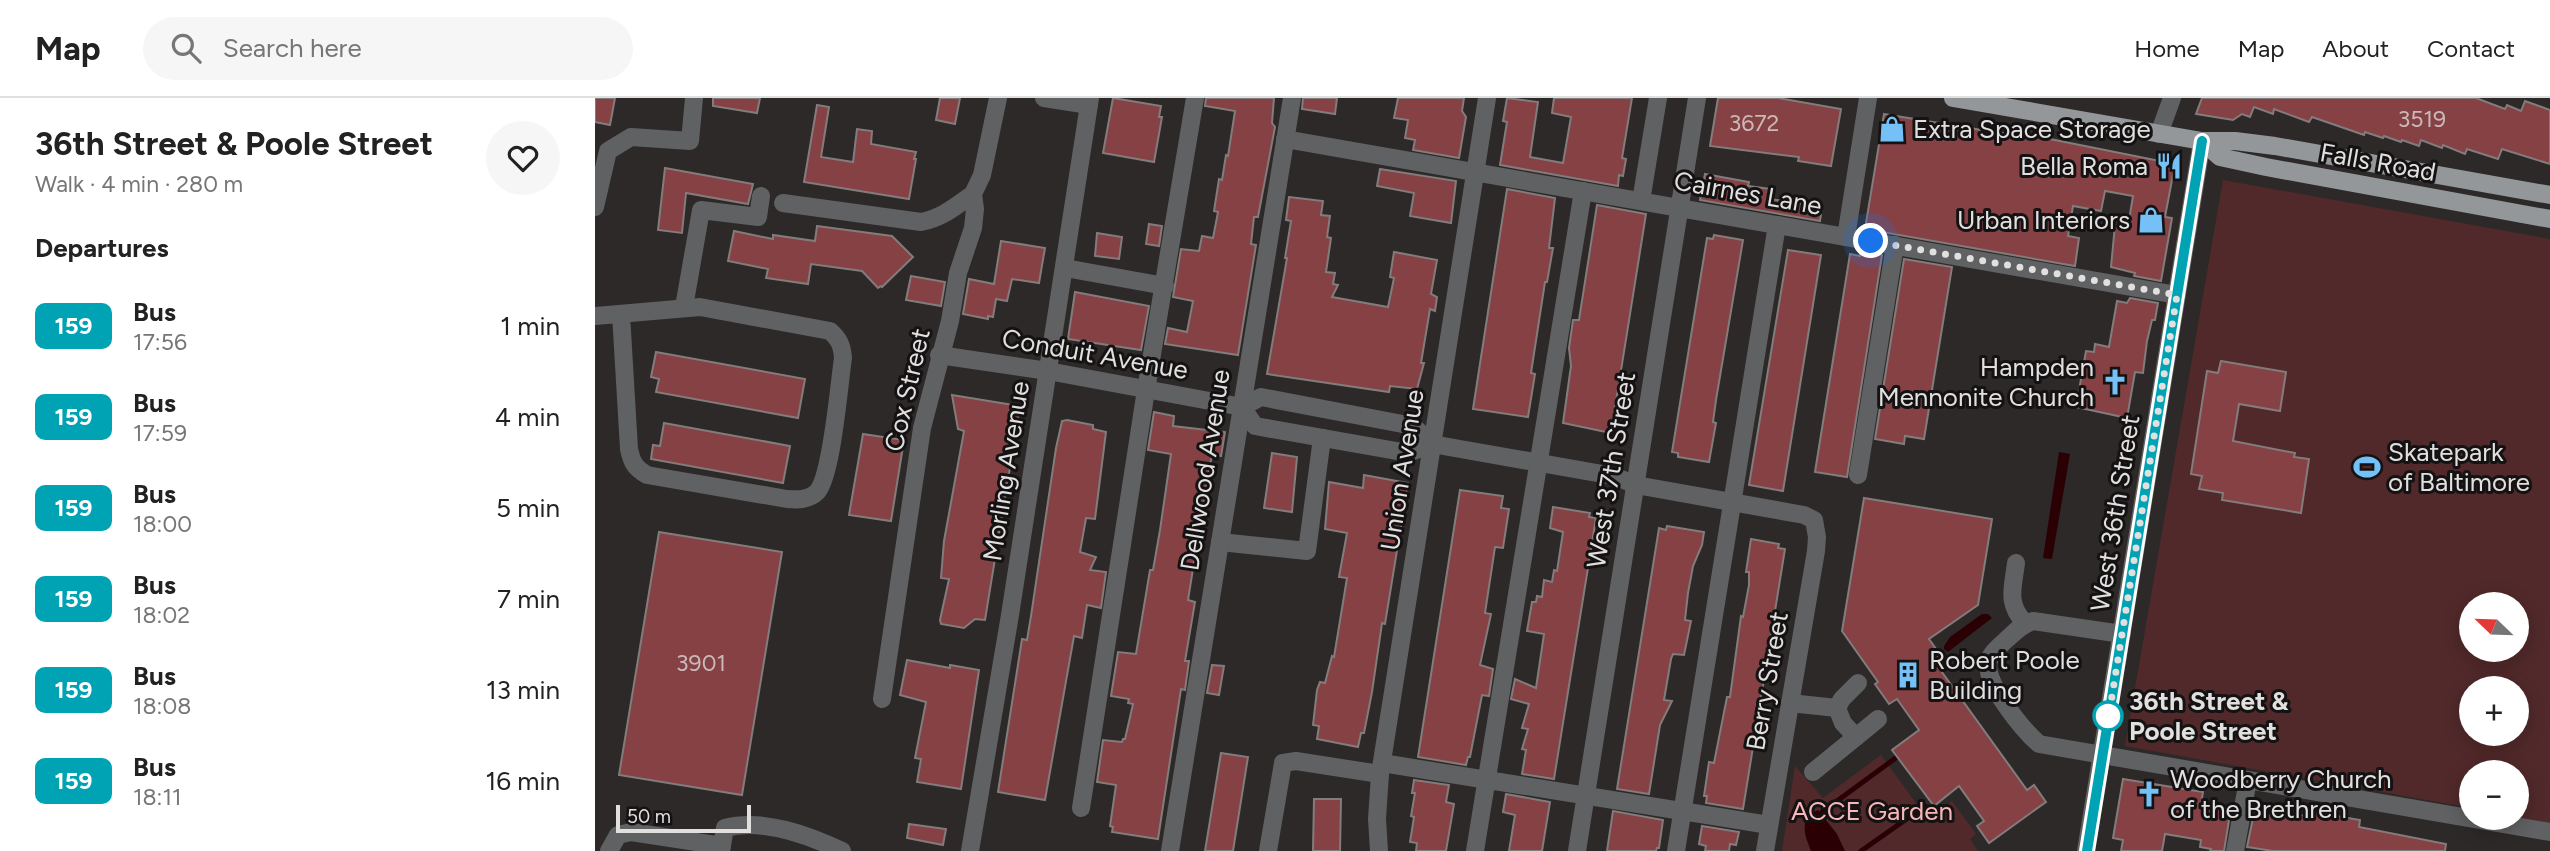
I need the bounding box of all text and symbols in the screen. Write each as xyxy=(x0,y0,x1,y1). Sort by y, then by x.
search box xyxy=(143,17,633,80)
text: Map xyxy=(35,29,101,68)
icon: search xyxy=(167,29,205,67)
text: Search here xyxy=(223,32,362,64)
text: Home xyxy=(2134,34,2200,63)
text: Map xyxy=(2238,34,2284,63)
text: About xyxy=(2322,34,2389,63)
text: Contact xyxy=(2427,34,2515,63)
house number: 3519 xyxy=(2398,105,2446,133)
house number: 3672 xyxy=(1729,109,1779,137)
place label: Extra Space Storage xyxy=(1913,113,2151,145)
shop icon: Extra Space Storage xyxy=(1877,114,1907,144)
button: heart xyxy=(486,121,560,195)
text: 36th Street & Poole Street xyxy=(35,124,433,163)
street label: Falls Road xyxy=(2318,136,2438,188)
place label: Bella Roma xyxy=(2020,150,2148,182)
restaurant icon: Bella Roma xyxy=(2154,151,2184,181)
street label: Cairnes Lane xyxy=(1672,164,1824,222)
text: Walk · 4 min · 280 m xyxy=(35,170,243,198)
place label: Urban Interiors xyxy=(1957,204,2130,236)
shop icon: Urban Interiors xyxy=(2136,205,2166,235)
your location xyxy=(1853,223,1888,258)
text: Departures xyxy=(35,232,169,264)
text: Bus xyxy=(133,296,176,328)
text: 1 min xyxy=(500,310,560,342)
text: 159 xyxy=(55,311,93,340)
street label: Conduit Avenue xyxy=(1000,322,1190,386)
street label: Cox Street xyxy=(877,325,937,455)
text: 17:56 xyxy=(133,328,187,356)
place label: Hampden Mennonite Church xyxy=(1878,351,2094,413)
street label: Dellwood Avenue xyxy=(1173,367,1237,573)
church icon: Hampden Mennonite Church xyxy=(2100,367,2130,397)
street label: West 37th Street xyxy=(1580,369,1642,570)
street label: Morling Avenue xyxy=(976,379,1036,563)
text: Bus xyxy=(133,387,176,419)
street label: Union Avenue xyxy=(1373,387,1431,553)
text: 4 min xyxy=(495,401,560,433)
text: 159 xyxy=(55,402,93,431)
street label: West 36th Street xyxy=(2084,412,2146,614)
text: 17:59 xyxy=(133,419,187,447)
place label: Skatepark of Baltimore xyxy=(2388,436,2530,498)
sports icon: Skatepark of Baltimore xyxy=(2352,452,2382,482)
text: Bus xyxy=(133,478,176,510)
text: 5 min xyxy=(496,492,560,524)
text: 159 xyxy=(55,493,93,522)
text: 18:00 xyxy=(133,510,192,538)
text: Bus xyxy=(133,569,176,601)
text: 7 min xyxy=(497,583,560,615)
text: 159 xyxy=(55,584,93,613)
north arrow xyxy=(2459,592,2529,662)
map controls xyxy=(2459,592,2529,830)
text: 18:02 xyxy=(133,601,190,629)
street label: Berry Street xyxy=(1739,609,1795,753)
place label: Robert Poole Building xyxy=(1929,644,2080,706)
house number: 3901 xyxy=(676,649,726,677)
text: Bus xyxy=(133,660,176,692)
building icon: Robert Poole Building xyxy=(1893,660,1923,690)
text: 13 min xyxy=(486,674,560,706)
text: 159 xyxy=(55,675,93,704)
button: + xyxy=(2459,676,2529,746)
place label: 36th Street & Poole Street xyxy=(2129,685,2289,747)
text: 18:08 xyxy=(133,692,191,720)
marker: 36th Street & Poole Street xyxy=(2093,701,2123,731)
text: Bus xyxy=(133,751,176,783)
button: − xyxy=(2459,760,2529,830)
place label: Woodberry Church of the Brethren xyxy=(2170,763,2392,825)
text: 16 min xyxy=(485,765,560,797)
text: 159 xyxy=(55,766,93,795)
church icon: Woodberry Church of the Brethren xyxy=(2134,779,2164,809)
text: 18:11 xyxy=(133,783,181,811)
park label: ACCE Garden xyxy=(1791,795,1953,827)
scale bar xyxy=(616,802,751,834)
text: 50 m xyxy=(627,805,671,828)

